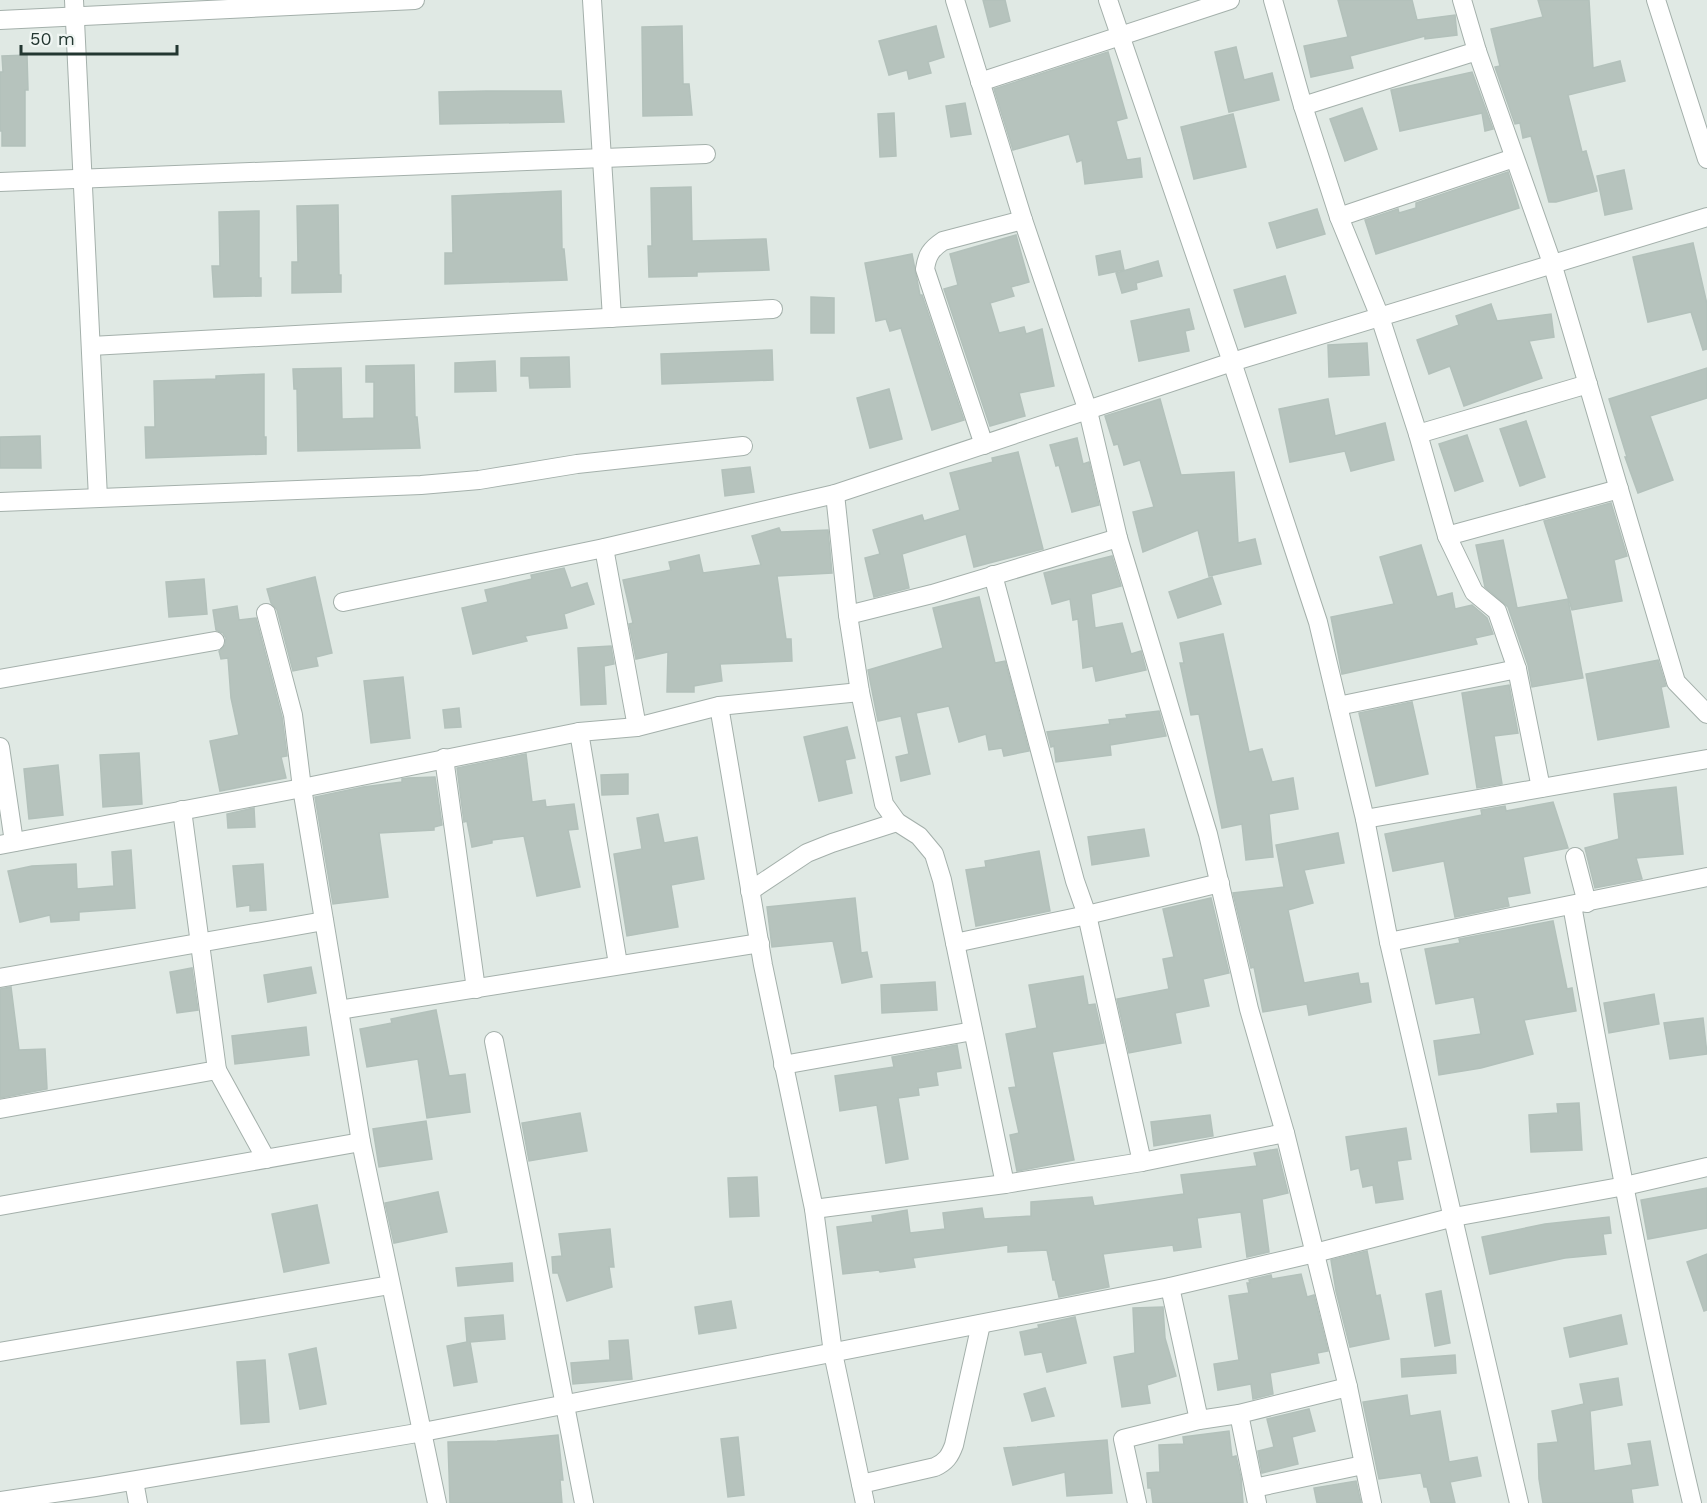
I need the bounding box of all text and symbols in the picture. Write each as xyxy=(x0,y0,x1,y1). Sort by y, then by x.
scale bar xyxy=(21,18,177,56)
text: 50 m xyxy=(30,28,75,49)

